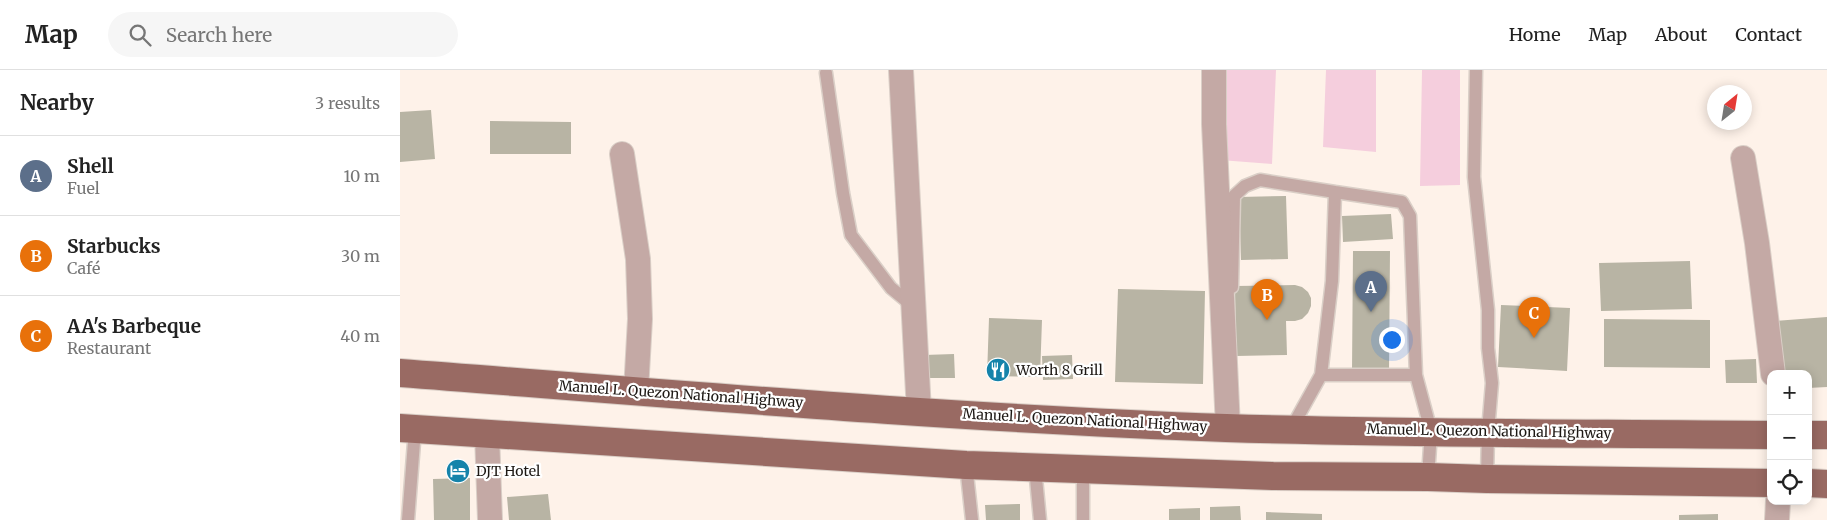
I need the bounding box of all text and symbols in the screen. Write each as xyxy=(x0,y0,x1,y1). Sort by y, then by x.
search box xyxy=(108,12,458,57)
text: Map xyxy=(25,19,78,50)
icon: search xyxy=(126,21,154,49)
text: Search here xyxy=(166,23,272,47)
text: Home xyxy=(1509,23,1561,46)
text: Map xyxy=(1589,23,1627,46)
text: About xyxy=(1655,23,1707,46)
text: Contact xyxy=(1735,23,1802,46)
north arrow xyxy=(1707,85,1752,130)
text: Nearby xyxy=(20,89,94,116)
text: 3 results xyxy=(315,93,380,113)
text: Shell xyxy=(67,154,114,178)
text: A xyxy=(30,166,42,186)
text: 10 m xyxy=(343,166,380,186)
text: Fuel xyxy=(67,178,100,198)
text: Starbucks xyxy=(67,234,161,258)
text: B xyxy=(30,246,42,266)
text: 30 m xyxy=(341,246,380,266)
text: Café xyxy=(67,258,100,278)
pin: A xyxy=(1355,271,1387,312)
pin: B xyxy=(1251,279,1283,320)
pin: C xyxy=(1518,297,1550,338)
text: AA's Barbeque xyxy=(67,314,201,338)
text: C xyxy=(31,326,41,346)
text: 40 m xyxy=(340,326,380,346)
your location xyxy=(1379,327,1405,353)
text: Restaurant xyxy=(67,338,151,358)
restaurant icon: Worth 8 Grill xyxy=(985,357,1011,383)
place label: Worth 8 Grill xyxy=(1015,361,1103,379)
map controls xyxy=(1767,370,1812,505)
button: + xyxy=(1767,370,1812,415)
street label: Manuel L. Quezon National Highway xyxy=(558,376,805,412)
street label: Manuel L. Quezon National Highway xyxy=(962,405,1209,435)
button: − xyxy=(1767,415,1812,460)
street label: Manuel L. Quezon National Highway xyxy=(1366,420,1613,442)
hotel icon: DJT Hotel xyxy=(445,458,471,484)
button: locate xyxy=(1767,460,1812,505)
place label: DJT Hotel xyxy=(476,462,541,480)

